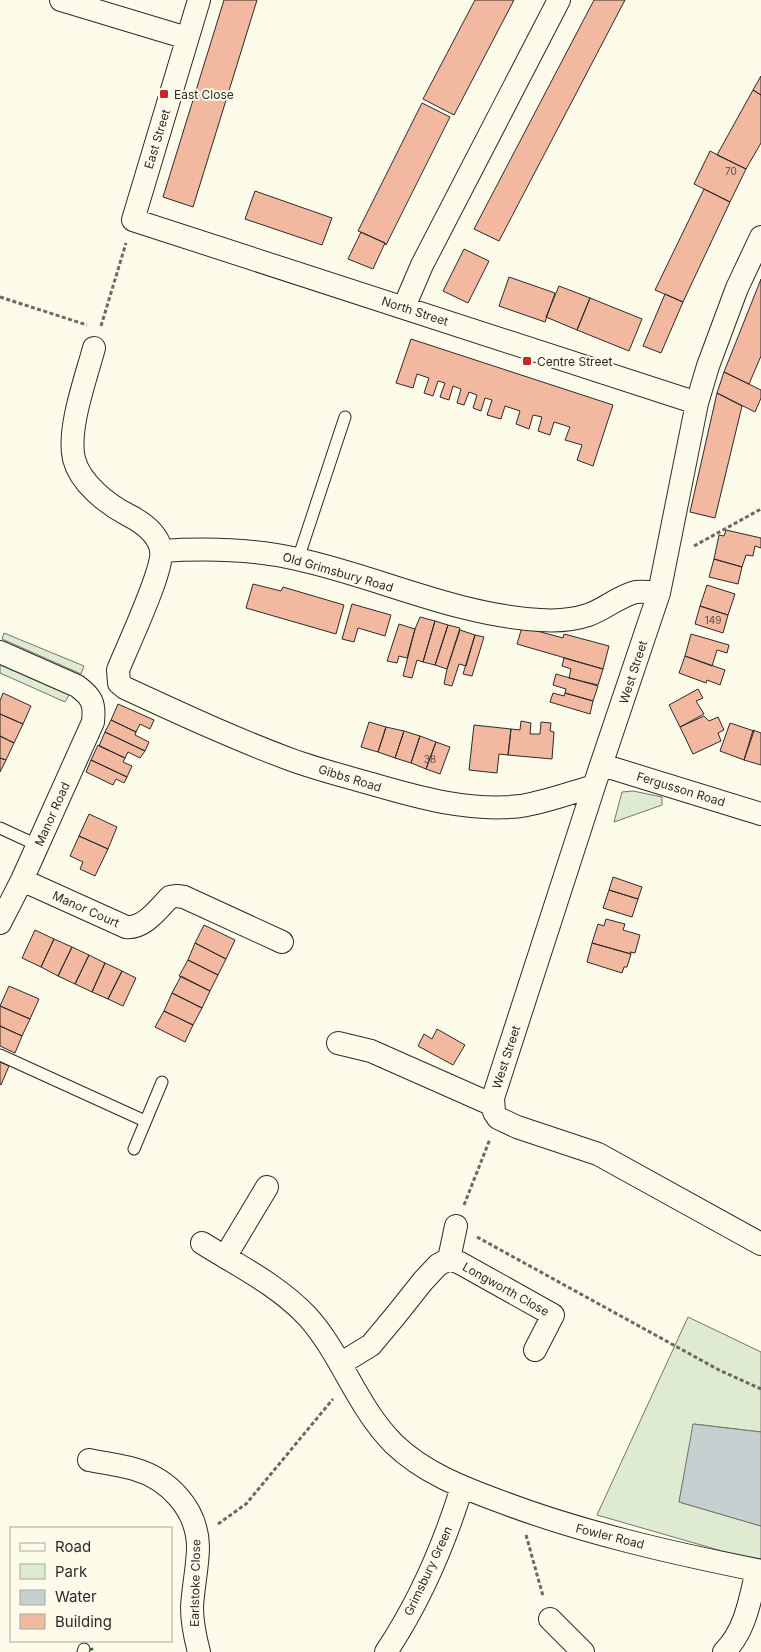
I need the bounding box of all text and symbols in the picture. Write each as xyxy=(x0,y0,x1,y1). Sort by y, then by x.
place label: East Close xyxy=(174,87,234,102)
marker: East Close xyxy=(158,88,170,100)
street label: East Street xyxy=(141,107,173,171)
house number: 70 xyxy=(725,165,737,177)
street label: North Street xyxy=(380,293,450,329)
place label: Centre Street xyxy=(537,354,612,369)
marker: Centre Street xyxy=(521,355,533,367)
street label: Old Grimsbury Road xyxy=(281,549,395,595)
house number: 149 xyxy=(705,614,721,626)
street label: West Street xyxy=(616,638,650,706)
house number: 38 xyxy=(424,753,436,765)
street label: Gibbs Road xyxy=(317,761,383,795)
street label: Fergusson Road xyxy=(635,768,727,810)
street label: Manor Road xyxy=(31,780,73,848)
street label: Manor Court xyxy=(50,888,122,930)
street label: West Street xyxy=(489,1023,523,1091)
street label: Longworth Close xyxy=(460,1259,552,1319)
street label: Fowler Road xyxy=(574,1520,646,1552)
street label: Grimsbury Green xyxy=(401,1524,455,1618)
legend xyxy=(10,1527,172,1642)
text: Road xyxy=(55,1537,91,1556)
street label: Earlstoke Close xyxy=(187,1539,203,1627)
text: Park xyxy=(55,1562,88,1581)
text: Water xyxy=(55,1587,97,1606)
text: Building xyxy=(55,1612,112,1631)

